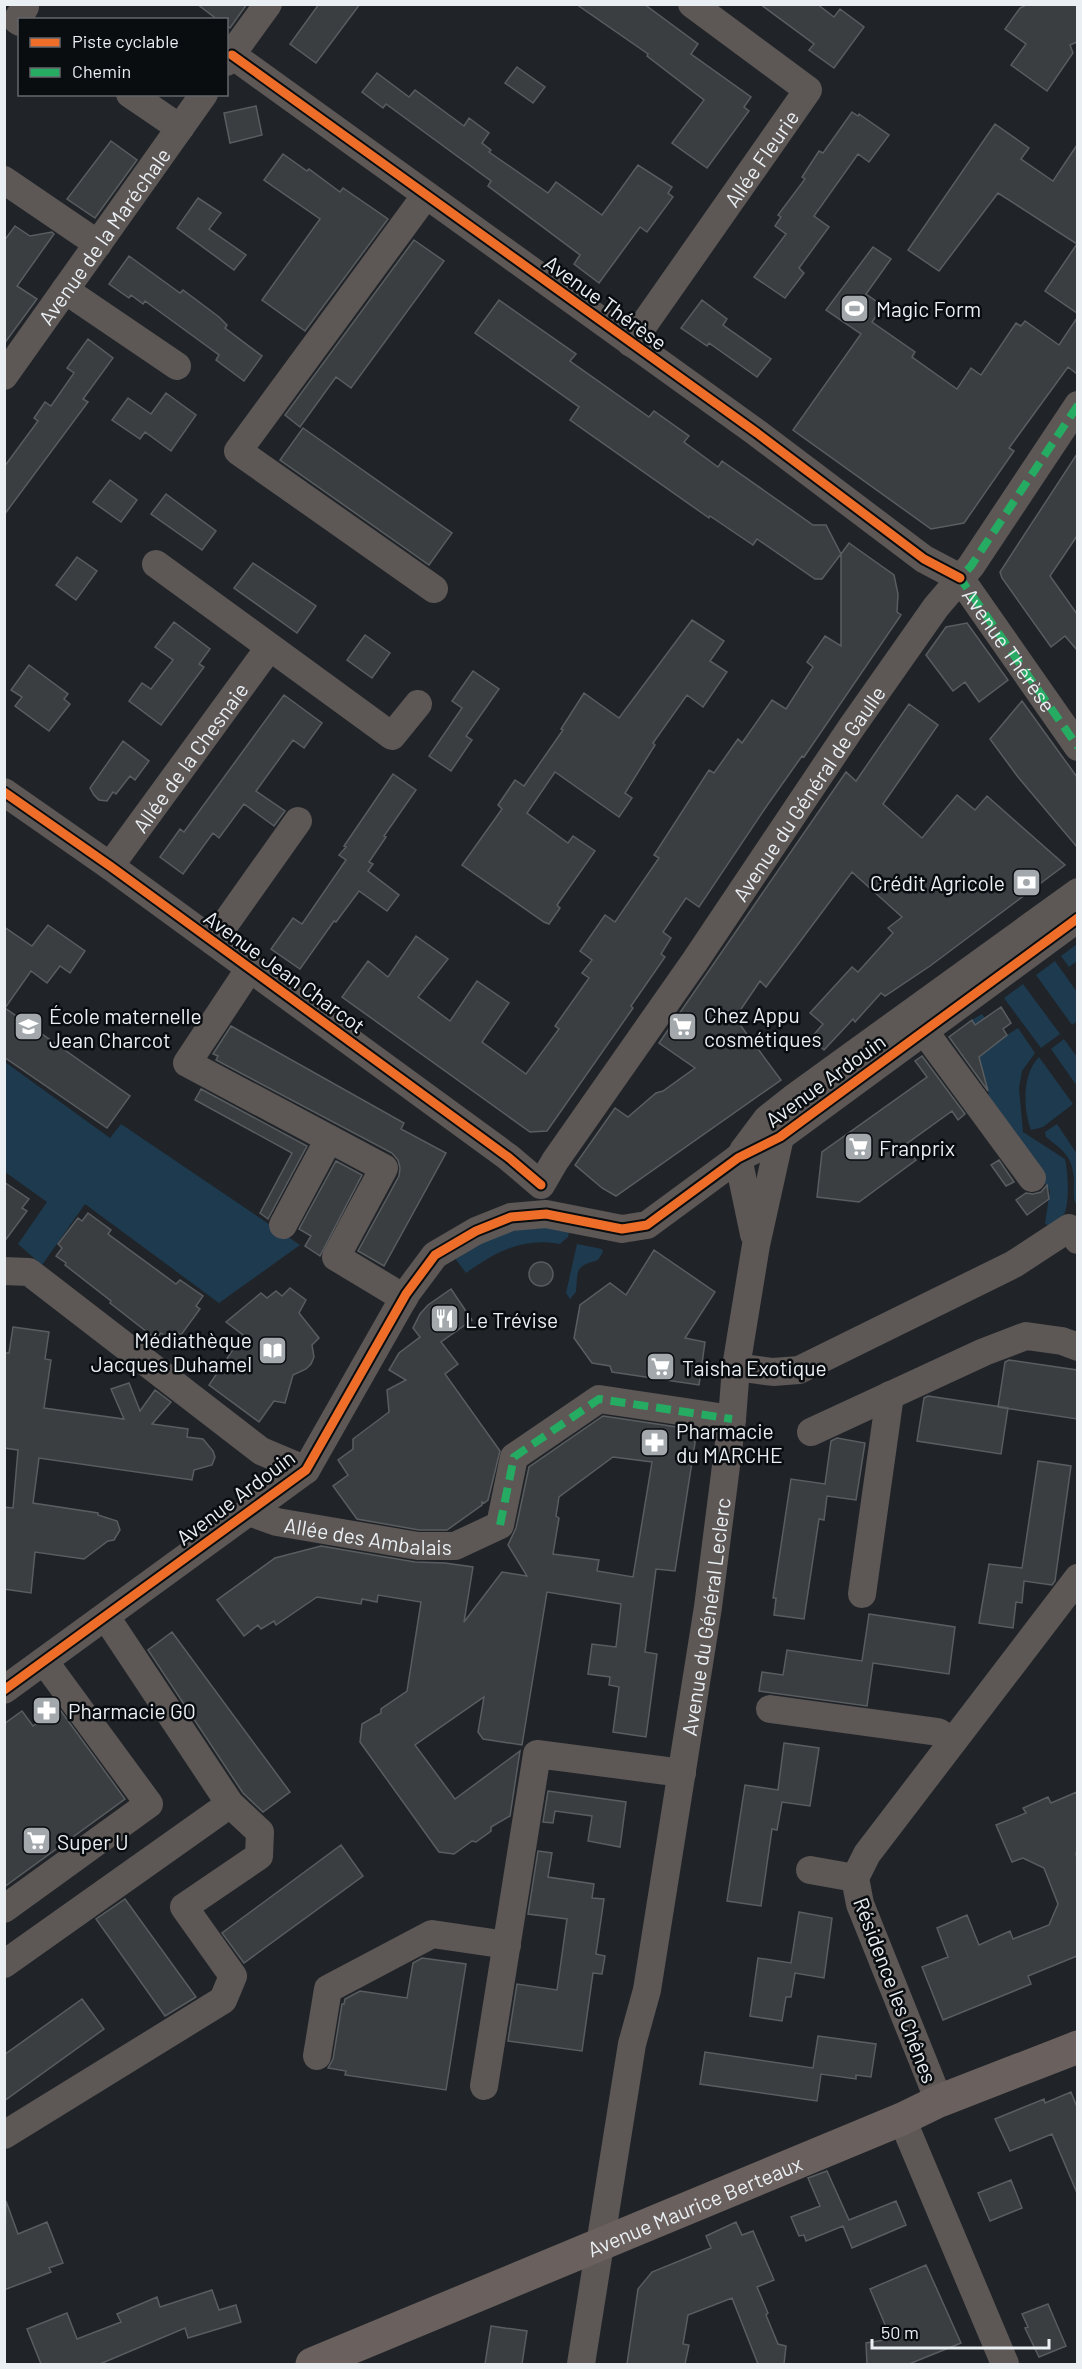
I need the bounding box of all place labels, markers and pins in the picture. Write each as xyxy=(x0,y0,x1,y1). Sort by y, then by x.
sports icon: Magic Form xyxy=(839,292,871,324)
place label: Magic Form xyxy=(876,296,981,321)
bank icon: Crédit Agricole xyxy=(1010,866,1042,898)
place label: Crédit Agricole xyxy=(870,870,1005,895)
place label: Chez Appu cosmétiques xyxy=(704,1002,822,1051)
place label: École maternelle Jean Charcot xyxy=(49,1003,202,1052)
supermarket icon: Chez Appu cosmétiques xyxy=(667,1010,699,1042)
school or university icon: École maternelle Jean Charcot xyxy=(12,1011,44,1043)
supermarket icon: Franprix xyxy=(842,1131,874,1163)
place label: Franprix xyxy=(879,1135,955,1160)
restaurant icon: Le Trévise xyxy=(428,1303,460,1335)
place label: Le Trévise xyxy=(465,1307,558,1332)
place label: Médiathèque Jacques Duhamel xyxy=(91,1327,252,1376)
library icon: Médiathèque Jacques Duhamel xyxy=(257,1335,289,1367)
supermarket icon: Taisha Exotique xyxy=(645,1351,677,1383)
place label: Taisha Exotique xyxy=(682,1355,827,1380)
place label: Pharmacie du MARCHE xyxy=(676,1418,783,1467)
pharmacy icon: Pharmacie du MARCHE xyxy=(639,1426,671,1458)
pharmacy icon: Pharmacie GO xyxy=(31,1694,63,1726)
place label: Pharmacie GO xyxy=(68,1698,196,1723)
supermarket icon: Super U xyxy=(20,1825,52,1857)
place label: Super U xyxy=(57,1829,129,1854)

